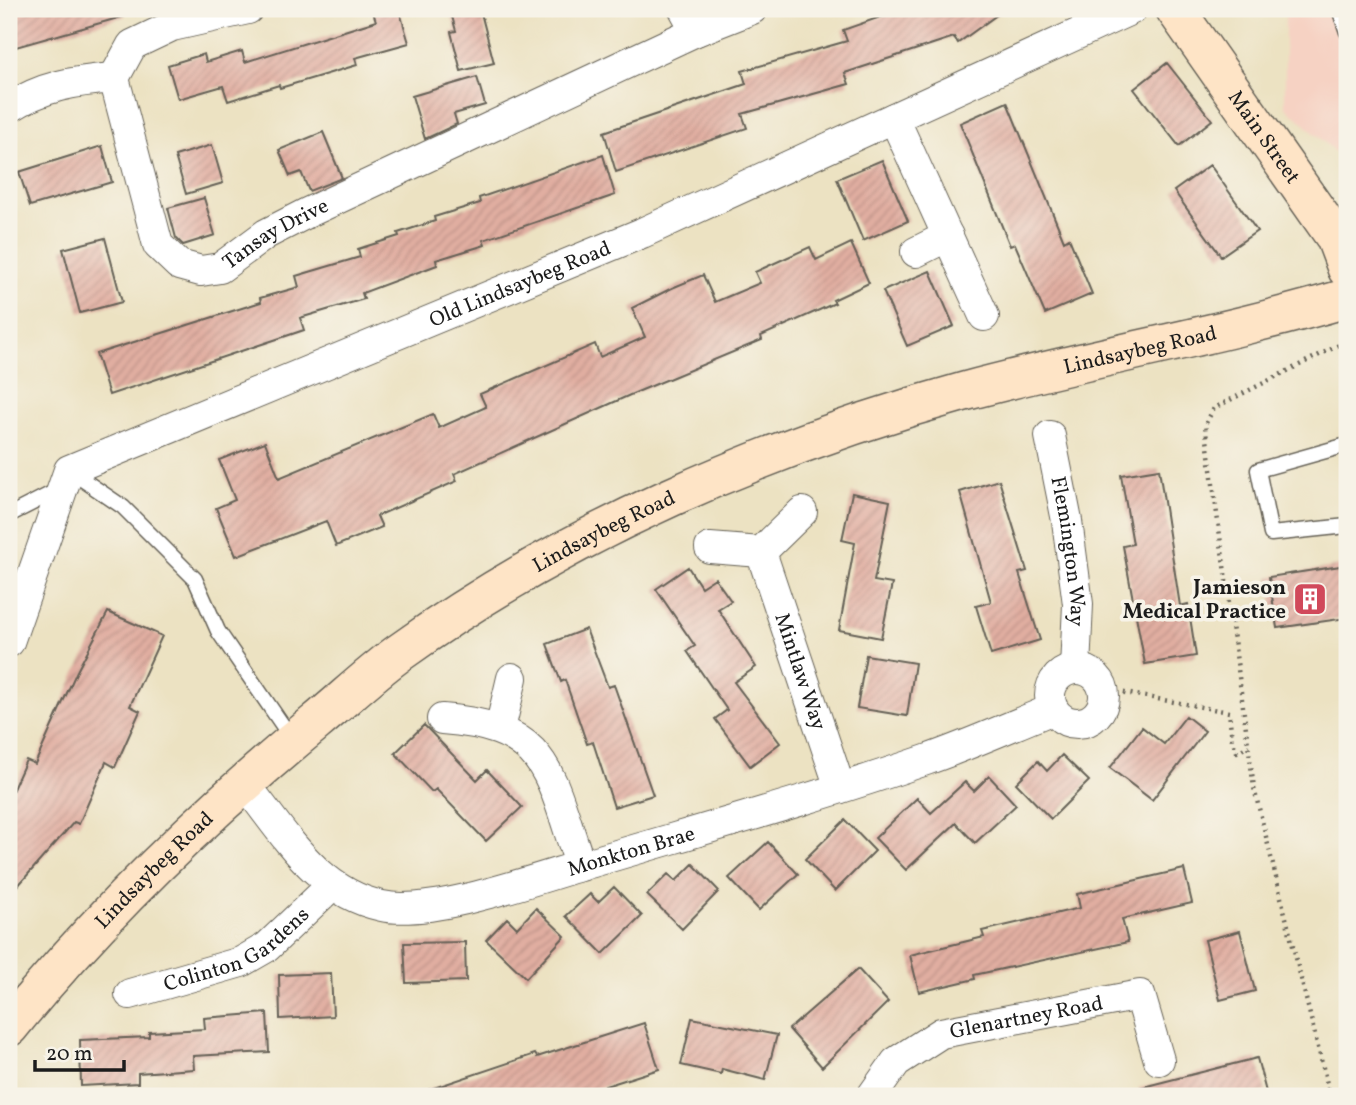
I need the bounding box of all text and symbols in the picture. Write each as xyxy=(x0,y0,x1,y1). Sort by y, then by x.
street label: Main Street xyxy=(1220,85,1306,190)
street label: Tansay Drive xyxy=(217,192,334,277)
street label: Old Lindsaybeg Road xyxy=(425,234,616,335)
street label: Lindsaybeg Road xyxy=(1061,319,1220,382)
street label: Flemington Way xyxy=(1042,474,1091,628)
street label: Lindsaybeg Road xyxy=(528,484,680,581)
place label: Jamieson Medical Practice xyxy=(1123,574,1286,627)
building icon: Jamieson Medical Practice xyxy=(1291,580,1329,618)
street label: Mintlaw Way xyxy=(766,609,833,735)
street label: Lindsaybeg Road xyxy=(89,805,221,936)
street label: Monkton Brae xyxy=(564,820,699,885)
street label: Colinton Gardens xyxy=(161,901,316,1000)
street label: Glenartney Road xyxy=(947,989,1106,1047)
scale bar xyxy=(35,1028,124,1072)
text: 20 m xyxy=(46,1040,92,1069)

